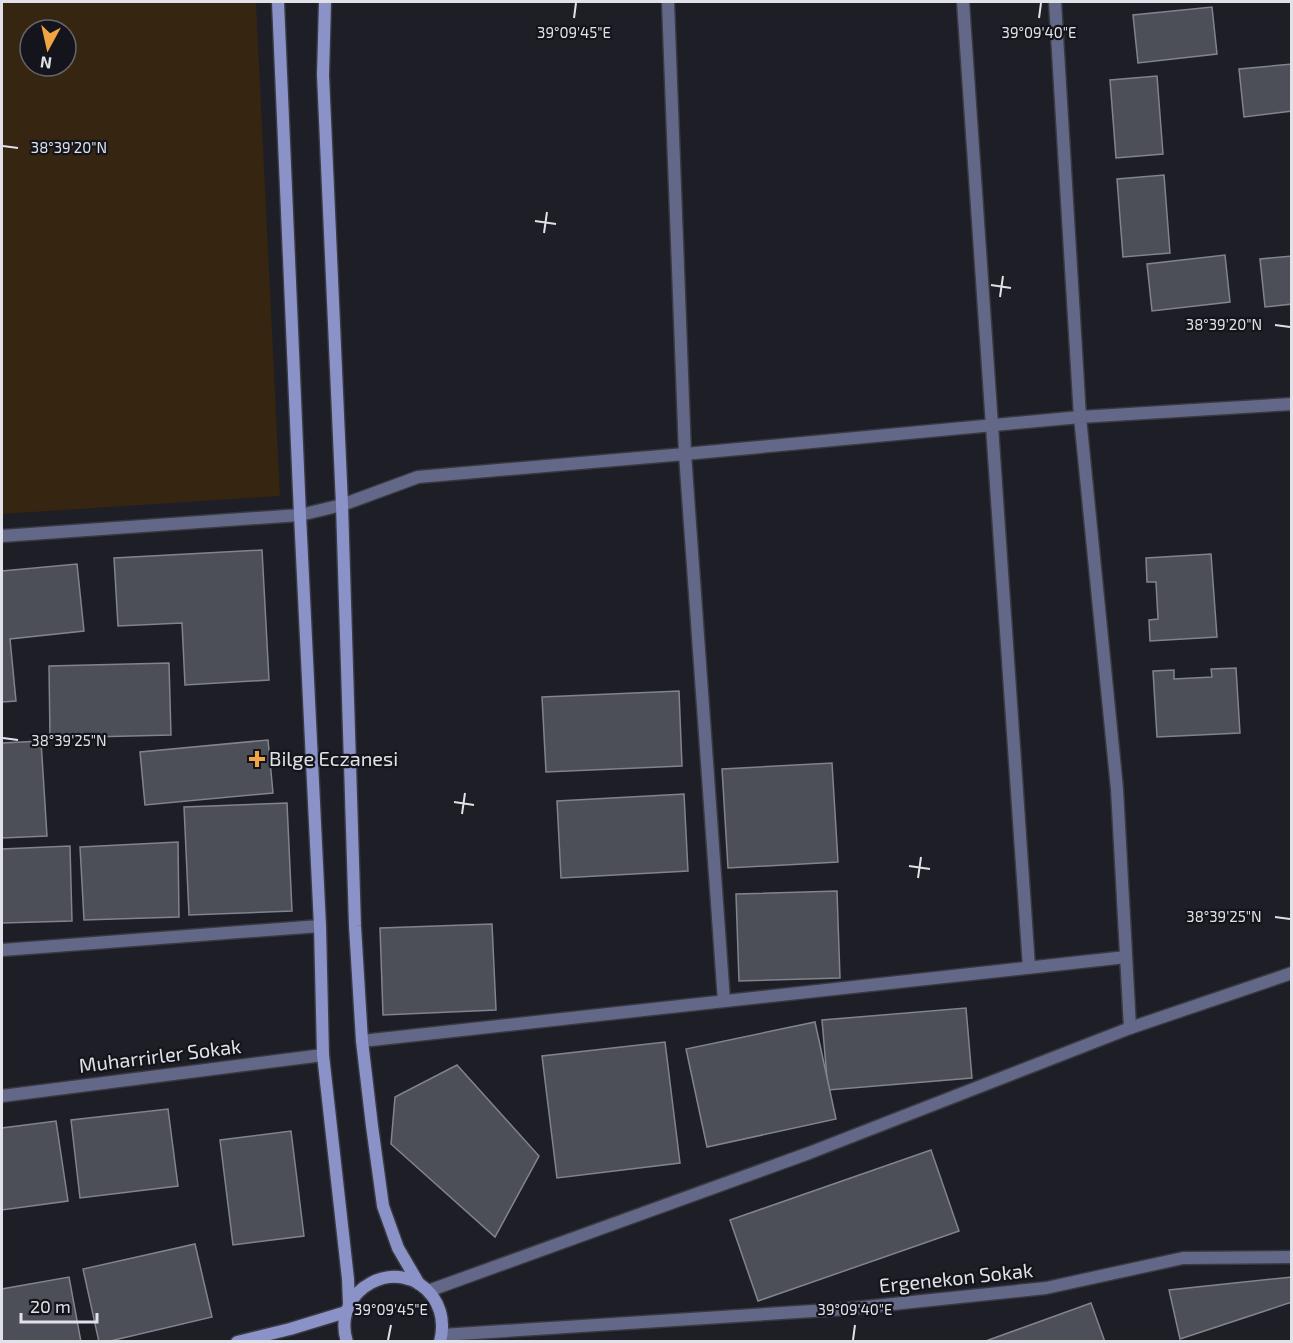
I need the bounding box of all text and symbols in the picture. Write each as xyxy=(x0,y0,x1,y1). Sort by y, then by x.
north arrow xyxy=(18,18,78,78)
text: 39°09'45"E xyxy=(537,23,611,41)
text: 39°09'40"E xyxy=(1002,23,1076,41)
text: N xyxy=(39,53,53,74)
text: 38°39'20"N xyxy=(31,138,107,156)
text: 38°39'20"N xyxy=(1186,315,1262,333)
text: 38°39'25"N xyxy=(31,731,107,749)
place label: Bilge Eczanesi xyxy=(269,746,398,770)
marker: Bilge Eczanesi xyxy=(250,752,264,766)
text: 38°39'25"N xyxy=(1186,907,1262,925)
street label: Muharrirler Sokak xyxy=(77,1033,242,1077)
street label: Ergenekon Sokak xyxy=(878,1257,1034,1297)
scale bar xyxy=(21,1286,98,1324)
text: 20 m xyxy=(30,1295,71,1317)
text: 39°09'45"E xyxy=(354,1300,428,1318)
text: 39°09'40"E xyxy=(818,1300,892,1318)

